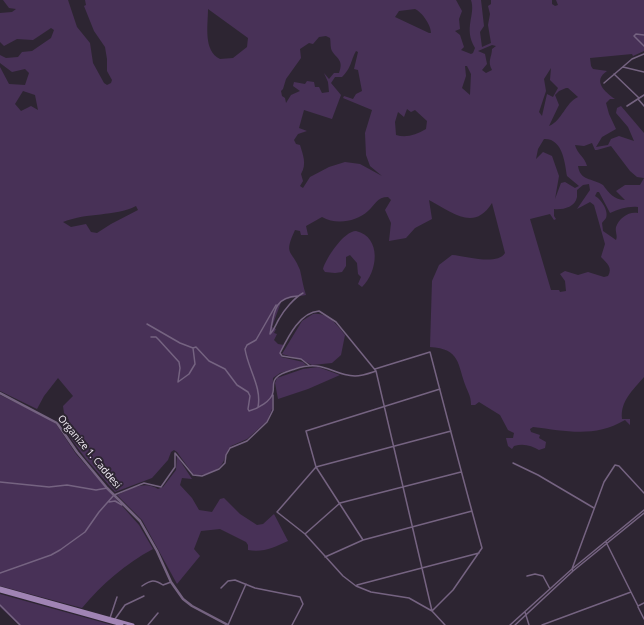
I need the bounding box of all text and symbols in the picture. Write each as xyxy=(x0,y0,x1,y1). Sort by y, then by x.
street label: Organize 1. Caddesi xyxy=(55,413,123,491)

